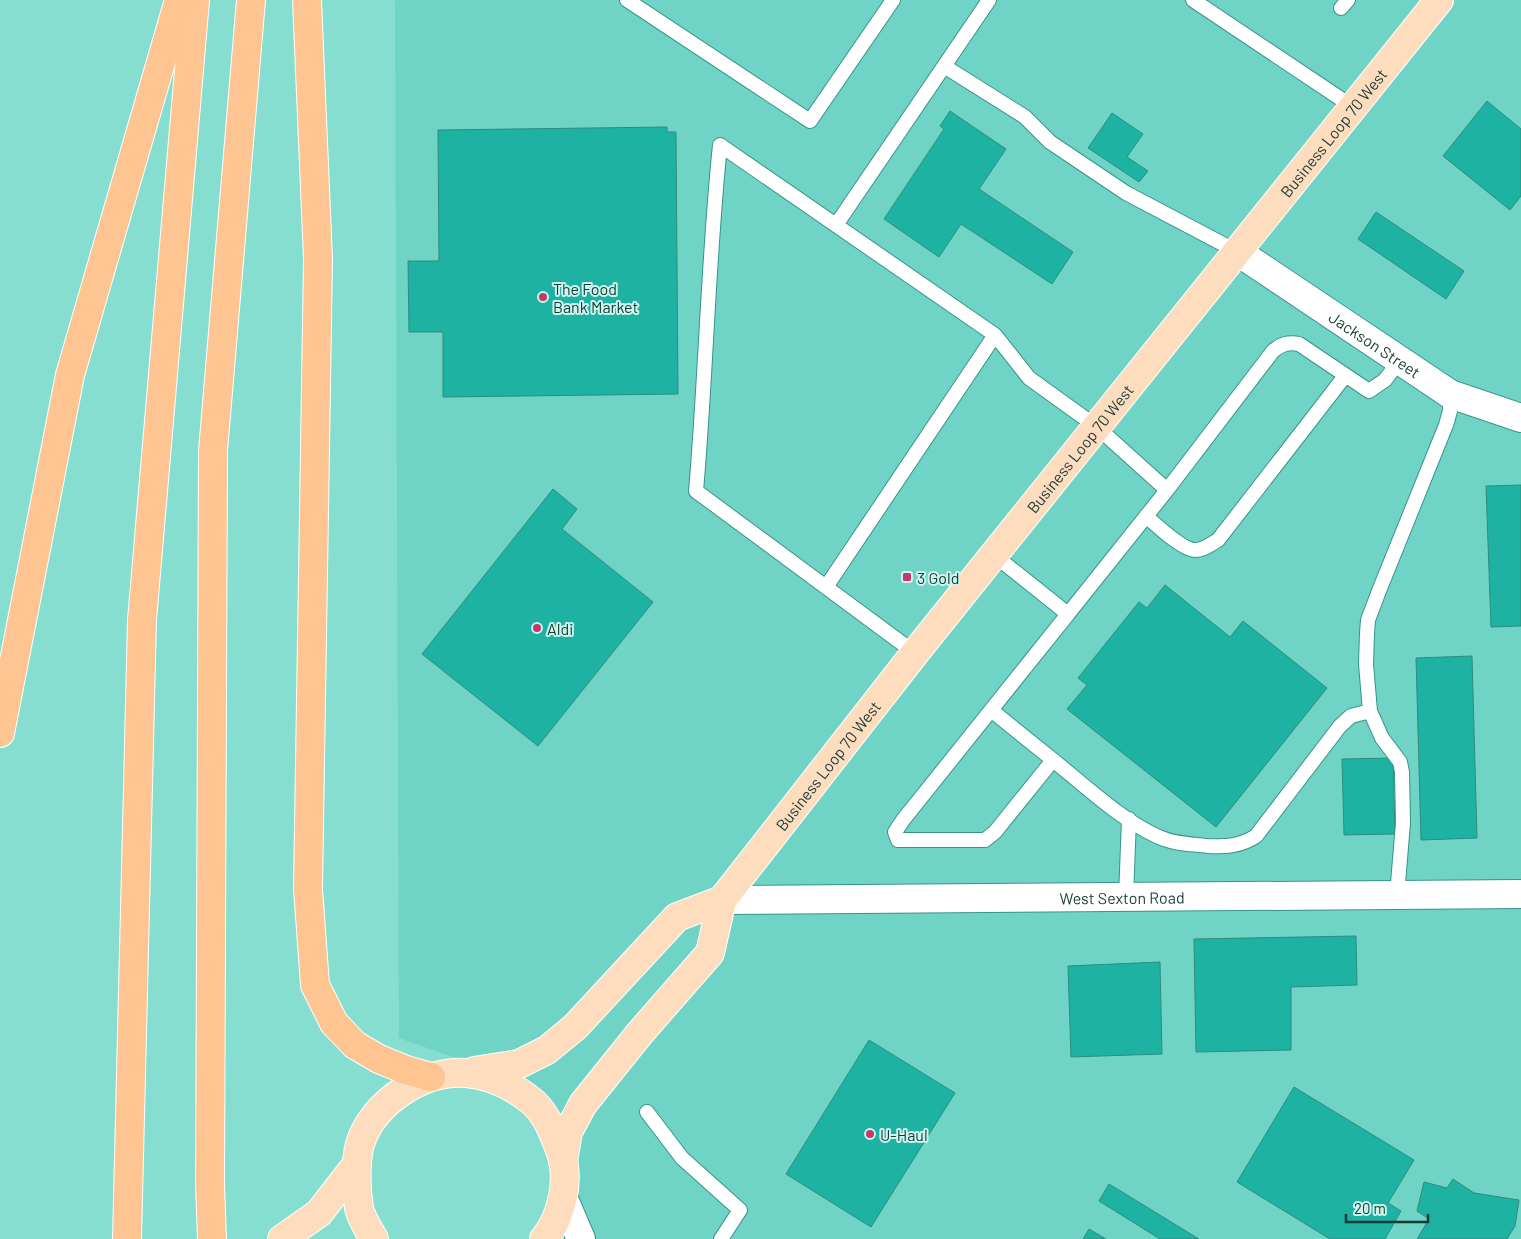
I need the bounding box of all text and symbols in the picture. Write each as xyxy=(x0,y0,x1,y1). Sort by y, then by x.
street label: Business Loop 70 West xyxy=(1276,64,1390,200)
place label: The Food Bank Market xyxy=(553,279,638,316)
marker: The Food Bank Market xyxy=(537,291,549,303)
street label: Jackson Street xyxy=(1326,307,1424,381)
street label: Business Loop 70 West xyxy=(1022,380,1137,516)
place label: 3 Gold xyxy=(917,568,959,587)
marker: 3 Gold xyxy=(901,571,913,583)
place label: Aldi xyxy=(547,619,573,638)
marker: Aldi xyxy=(531,622,543,634)
street label: Business Loop 70 West xyxy=(771,697,884,834)
street label: West Sexton Road xyxy=(1059,887,1185,907)
place label: U-Haul xyxy=(880,1125,928,1144)
marker: U-Haul xyxy=(864,1128,876,1140)
scale bar xyxy=(1346,1192,1428,1224)
text: 20 m xyxy=(1354,1199,1386,1217)

